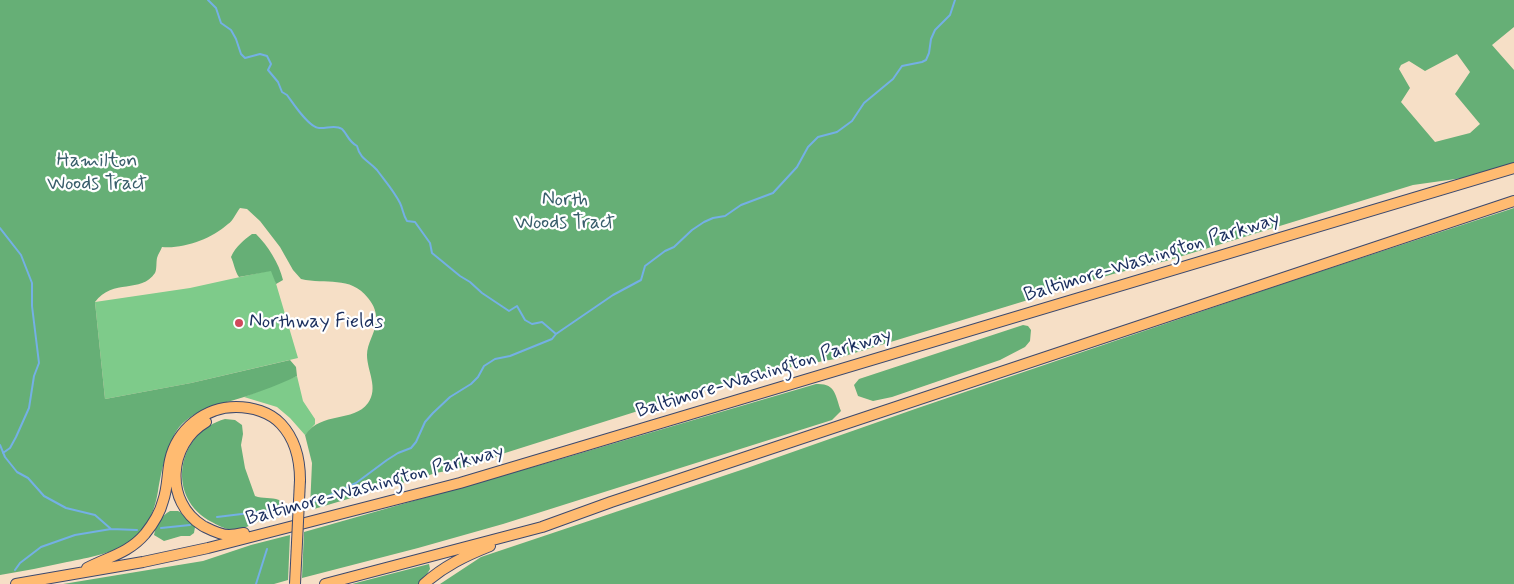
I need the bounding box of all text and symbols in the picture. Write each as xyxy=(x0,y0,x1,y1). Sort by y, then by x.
park label: Hamilton Woods Tract xyxy=(47,150,147,197)
park label: North Woods Tract xyxy=(515,189,615,236)
street label: Baltimore-Washington Parkway xyxy=(1021,208,1283,308)
place label: Northway Fields xyxy=(249,311,383,335)
marker: Northway Fields xyxy=(233,317,245,329)
street label: Baltimore-Washington Parkway xyxy=(633,324,895,424)
street label: Baltimore-Washington Parkway xyxy=(243,440,507,532)

